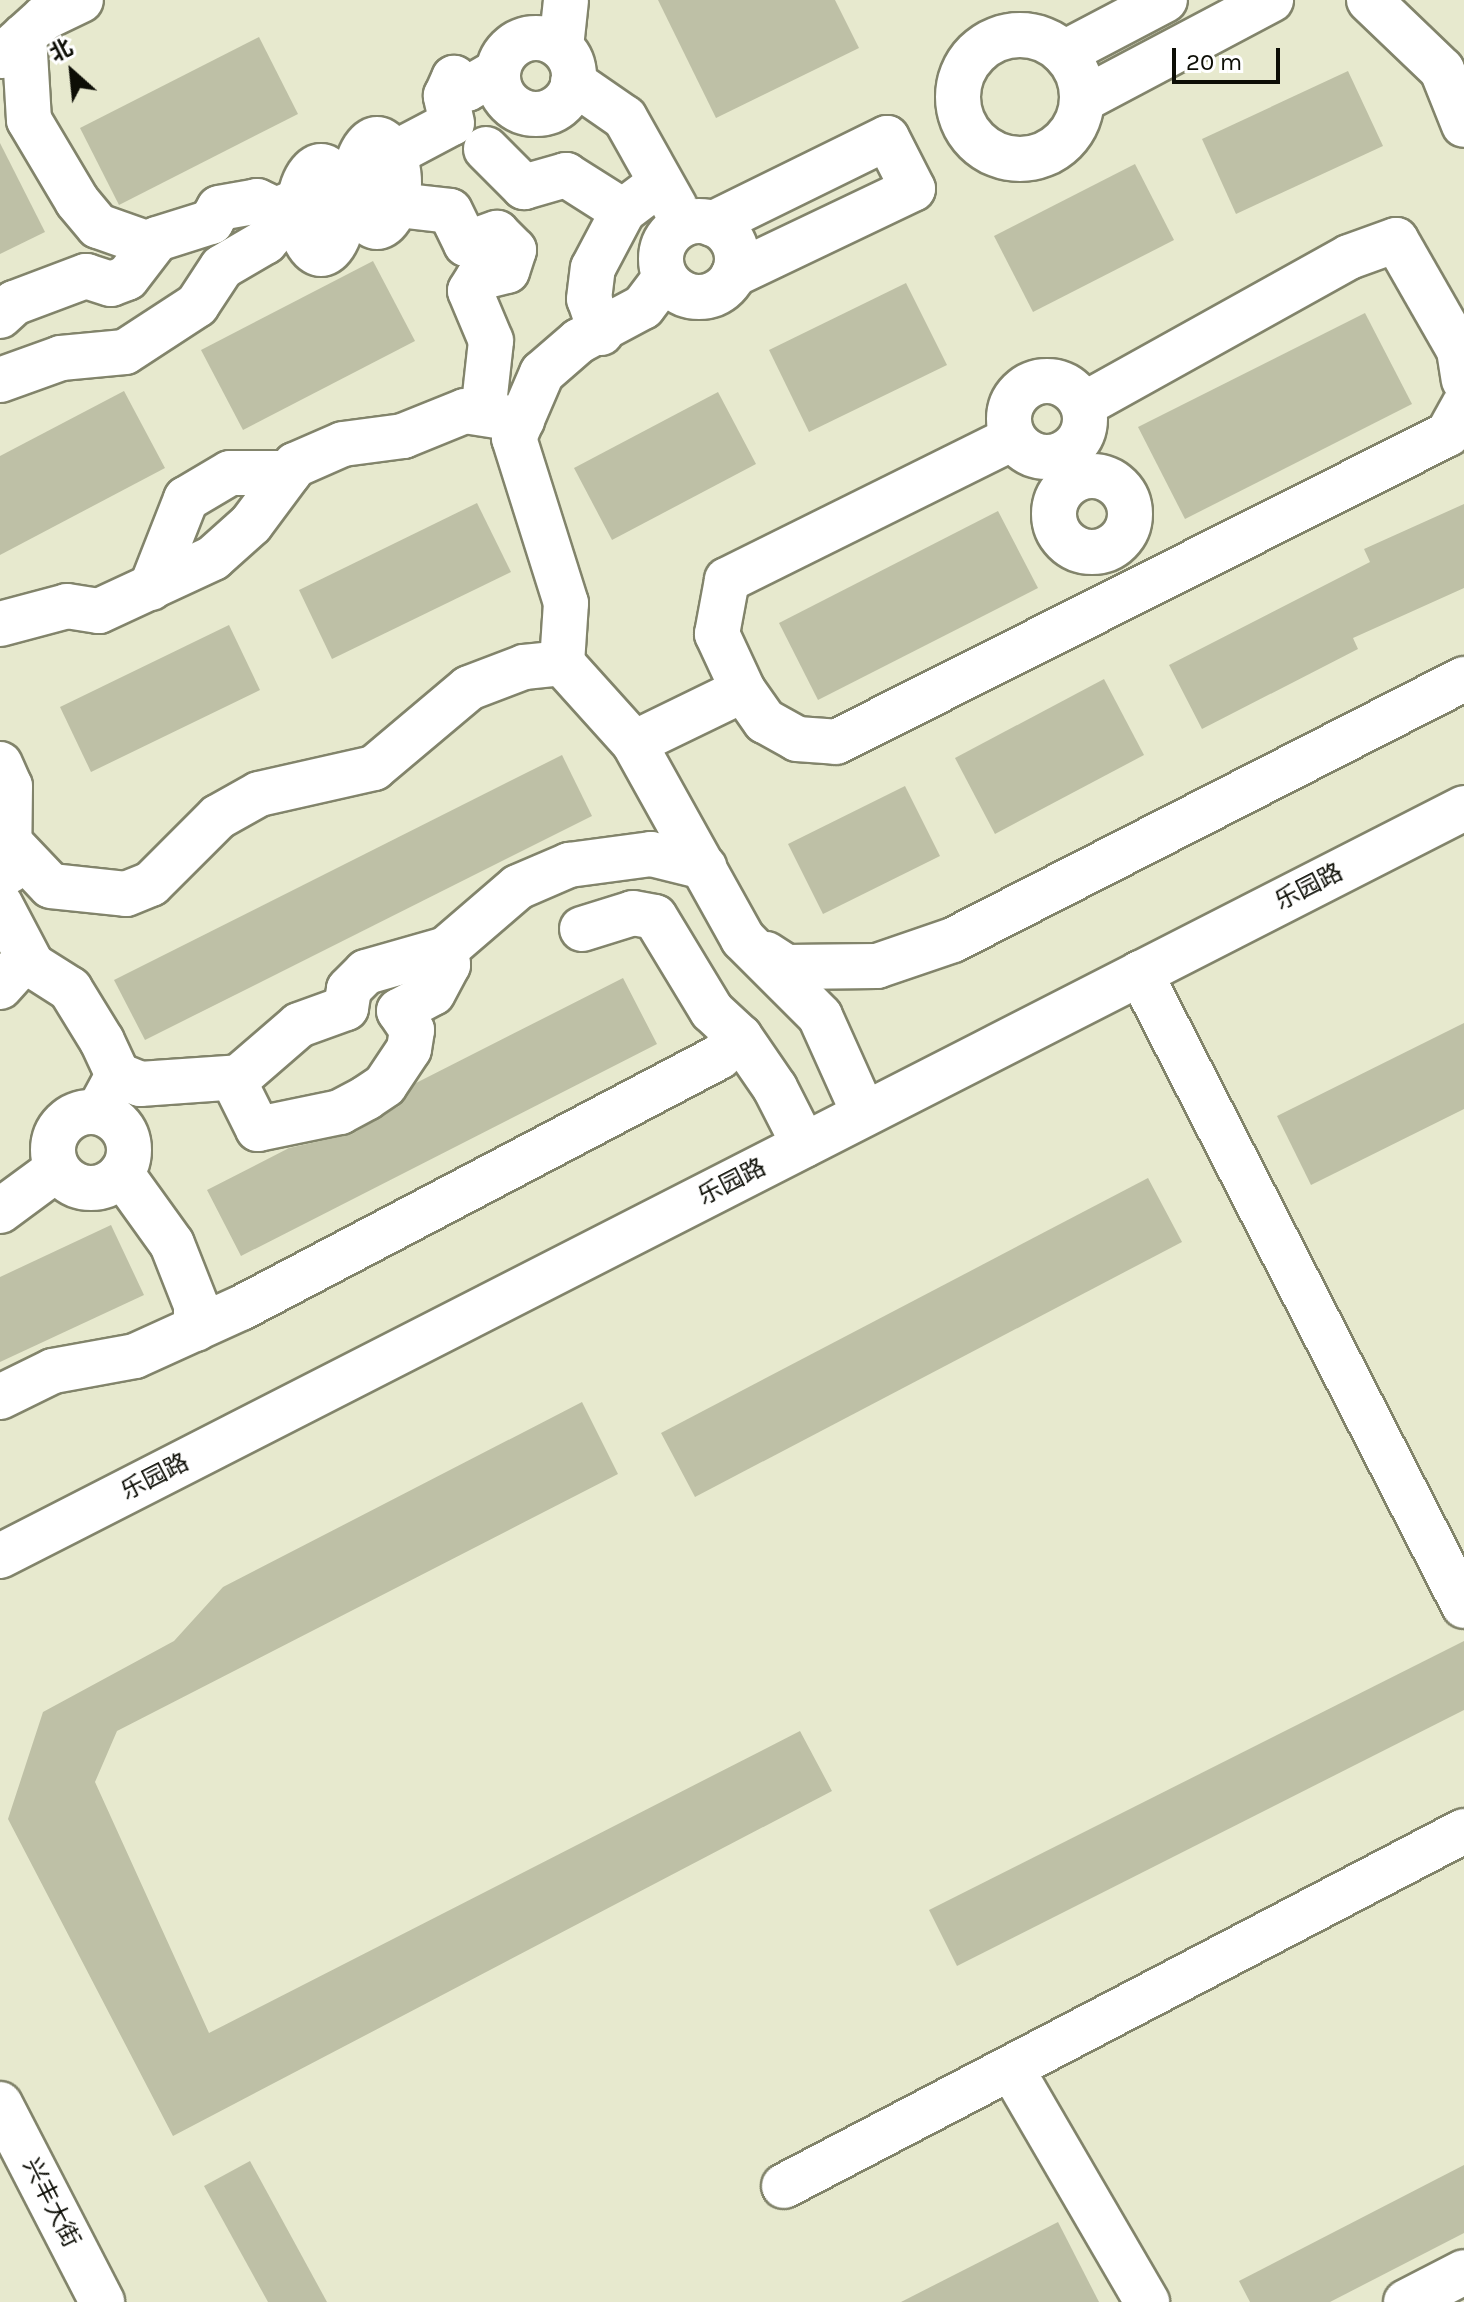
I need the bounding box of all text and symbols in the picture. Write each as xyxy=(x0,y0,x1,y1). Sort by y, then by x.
north arrow xyxy=(32,32,112,112)
scale bar xyxy=(1176,32,1284,82)
text: 北 xyxy=(45,34,77,67)
text: 20 m xyxy=(1186,48,1242,76)
street label: 乐园路 xyxy=(1270,858,1348,916)
street label: 乐园路 xyxy=(693,1153,771,1211)
street label: 乐园路 xyxy=(116,1448,194,1506)
street label: 兴丰大街 xyxy=(16,2154,86,2252)

